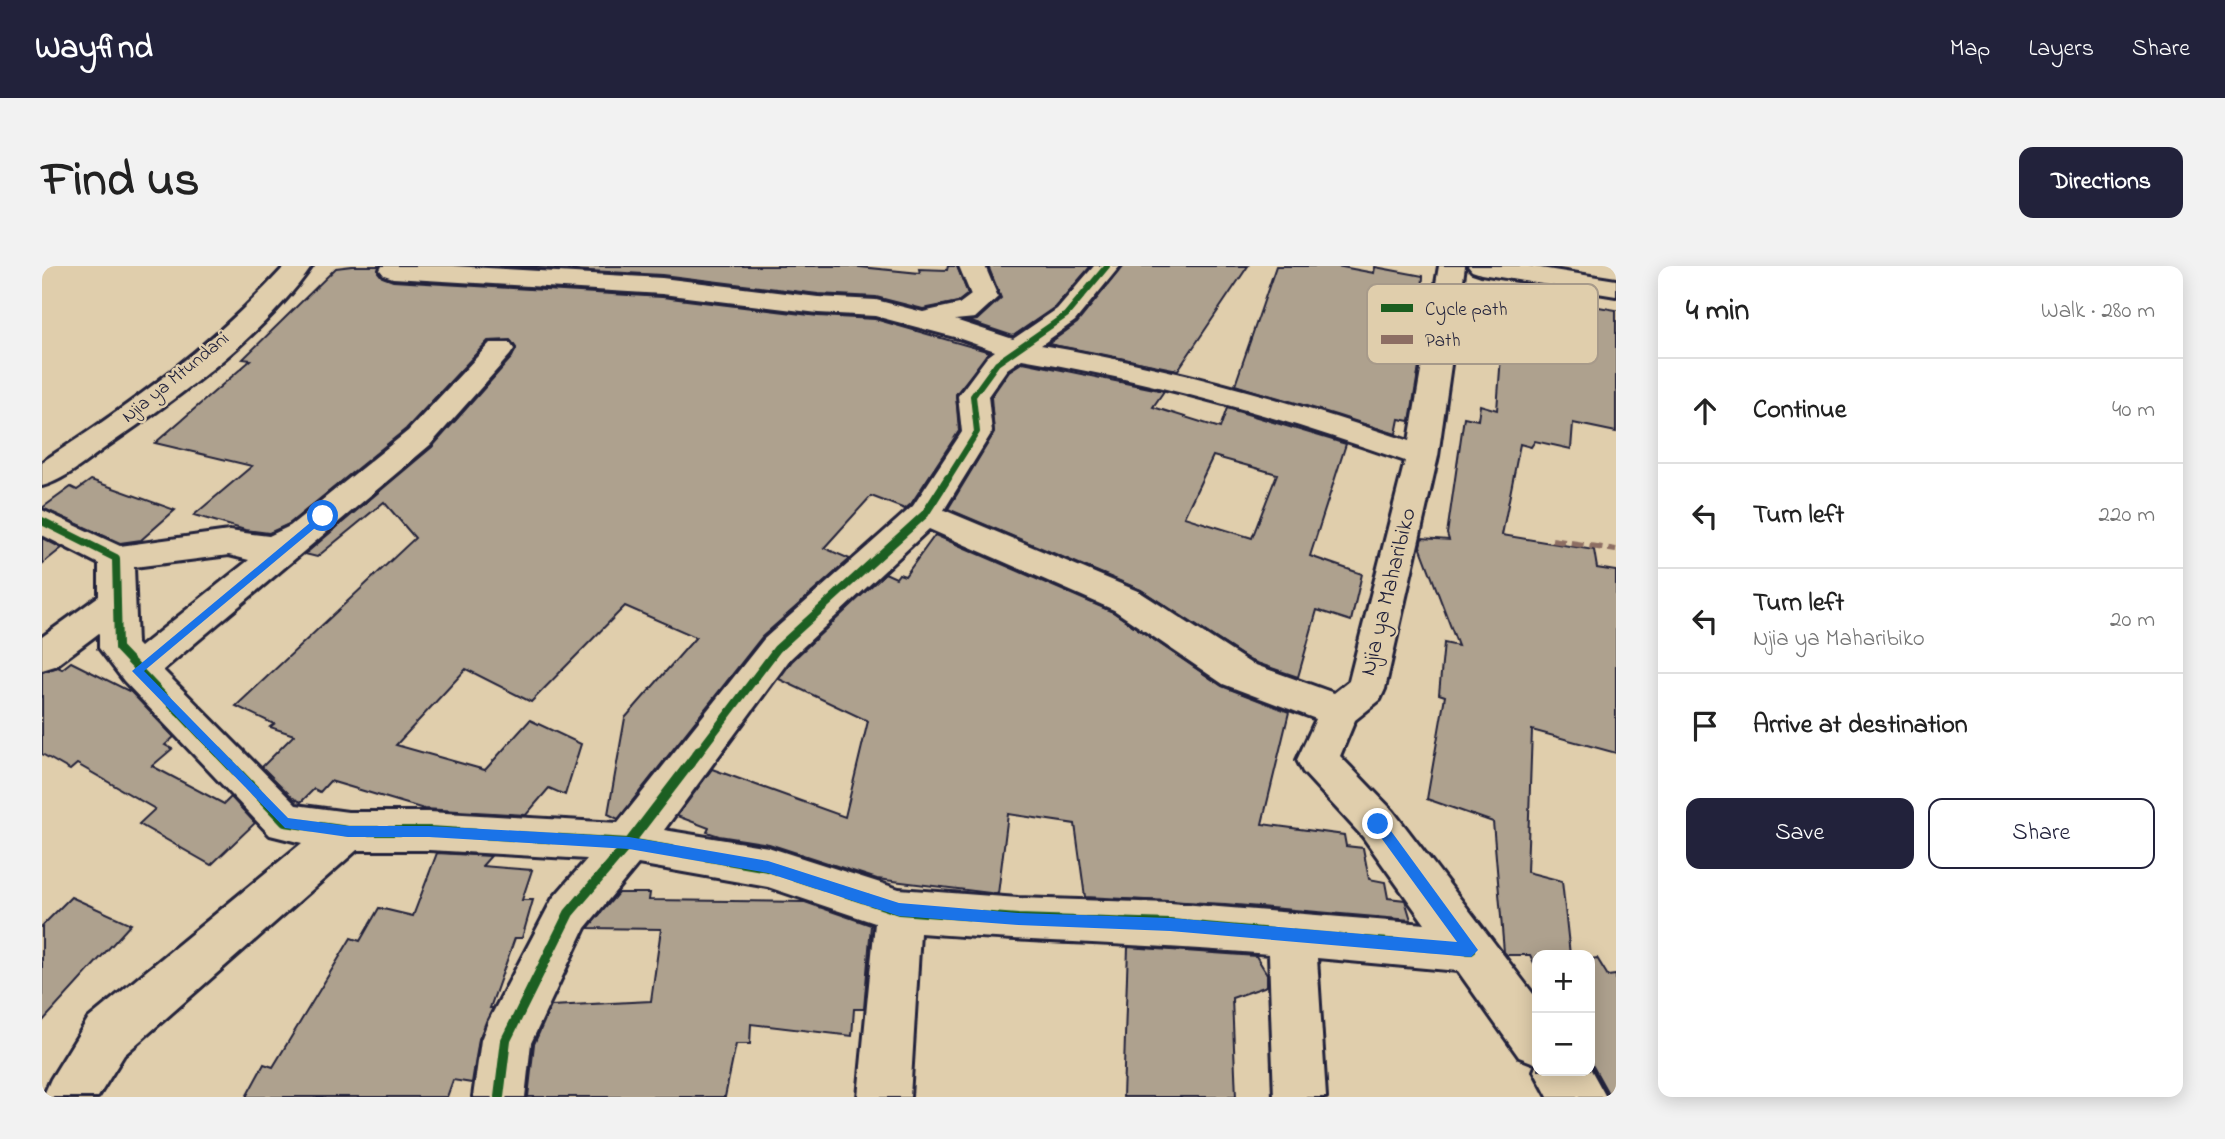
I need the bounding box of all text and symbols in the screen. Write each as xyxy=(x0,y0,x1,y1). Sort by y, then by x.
text: Wayfind xyxy=(35,25,153,73)
text: Map xyxy=(1950,32,1990,67)
text: Layers xyxy=(2028,32,2094,67)
text: Share xyxy=(2132,32,2190,67)
text: Find us xyxy=(42,146,199,218)
button: Directions xyxy=(2019,147,2183,218)
legend xyxy=(1367,284,1598,364)
text: 4 min xyxy=(1686,290,1749,334)
text: Walk · 280 m xyxy=(2041,295,2155,328)
text: Cycle path xyxy=(1425,297,1507,325)
street label: Njia ya Mtundani xyxy=(116,326,236,431)
text: Path xyxy=(1425,328,1461,355)
icon: ahead xyxy=(1686,392,1724,430)
text: Continue xyxy=(1753,392,1846,430)
text: 40 m xyxy=(2112,394,2155,427)
icon: left xyxy=(1686,497,1724,535)
text: Turn left xyxy=(1753,497,1844,535)
text: 220 m xyxy=(2099,499,2155,532)
route start xyxy=(307,500,338,531)
street label: Njia ya Maharibiko xyxy=(1352,505,1428,680)
text: Turn left xyxy=(1753,585,1844,623)
icon: left xyxy=(1686,602,1724,640)
text: 20 m xyxy=(2110,604,2155,637)
text: Njia ya Maharibiko xyxy=(1753,623,1925,656)
icon: arrive xyxy=(1686,707,1724,745)
text: Arrive at destination xyxy=(1753,707,1968,745)
button: Save xyxy=(1686,798,1914,869)
button: Share xyxy=(1928,798,2155,869)
route end xyxy=(1362,808,1393,839)
map controls xyxy=(1532,950,1595,1076)
button: + xyxy=(1532,950,1595,1013)
button: − xyxy=(1532,1013,1595,1076)

